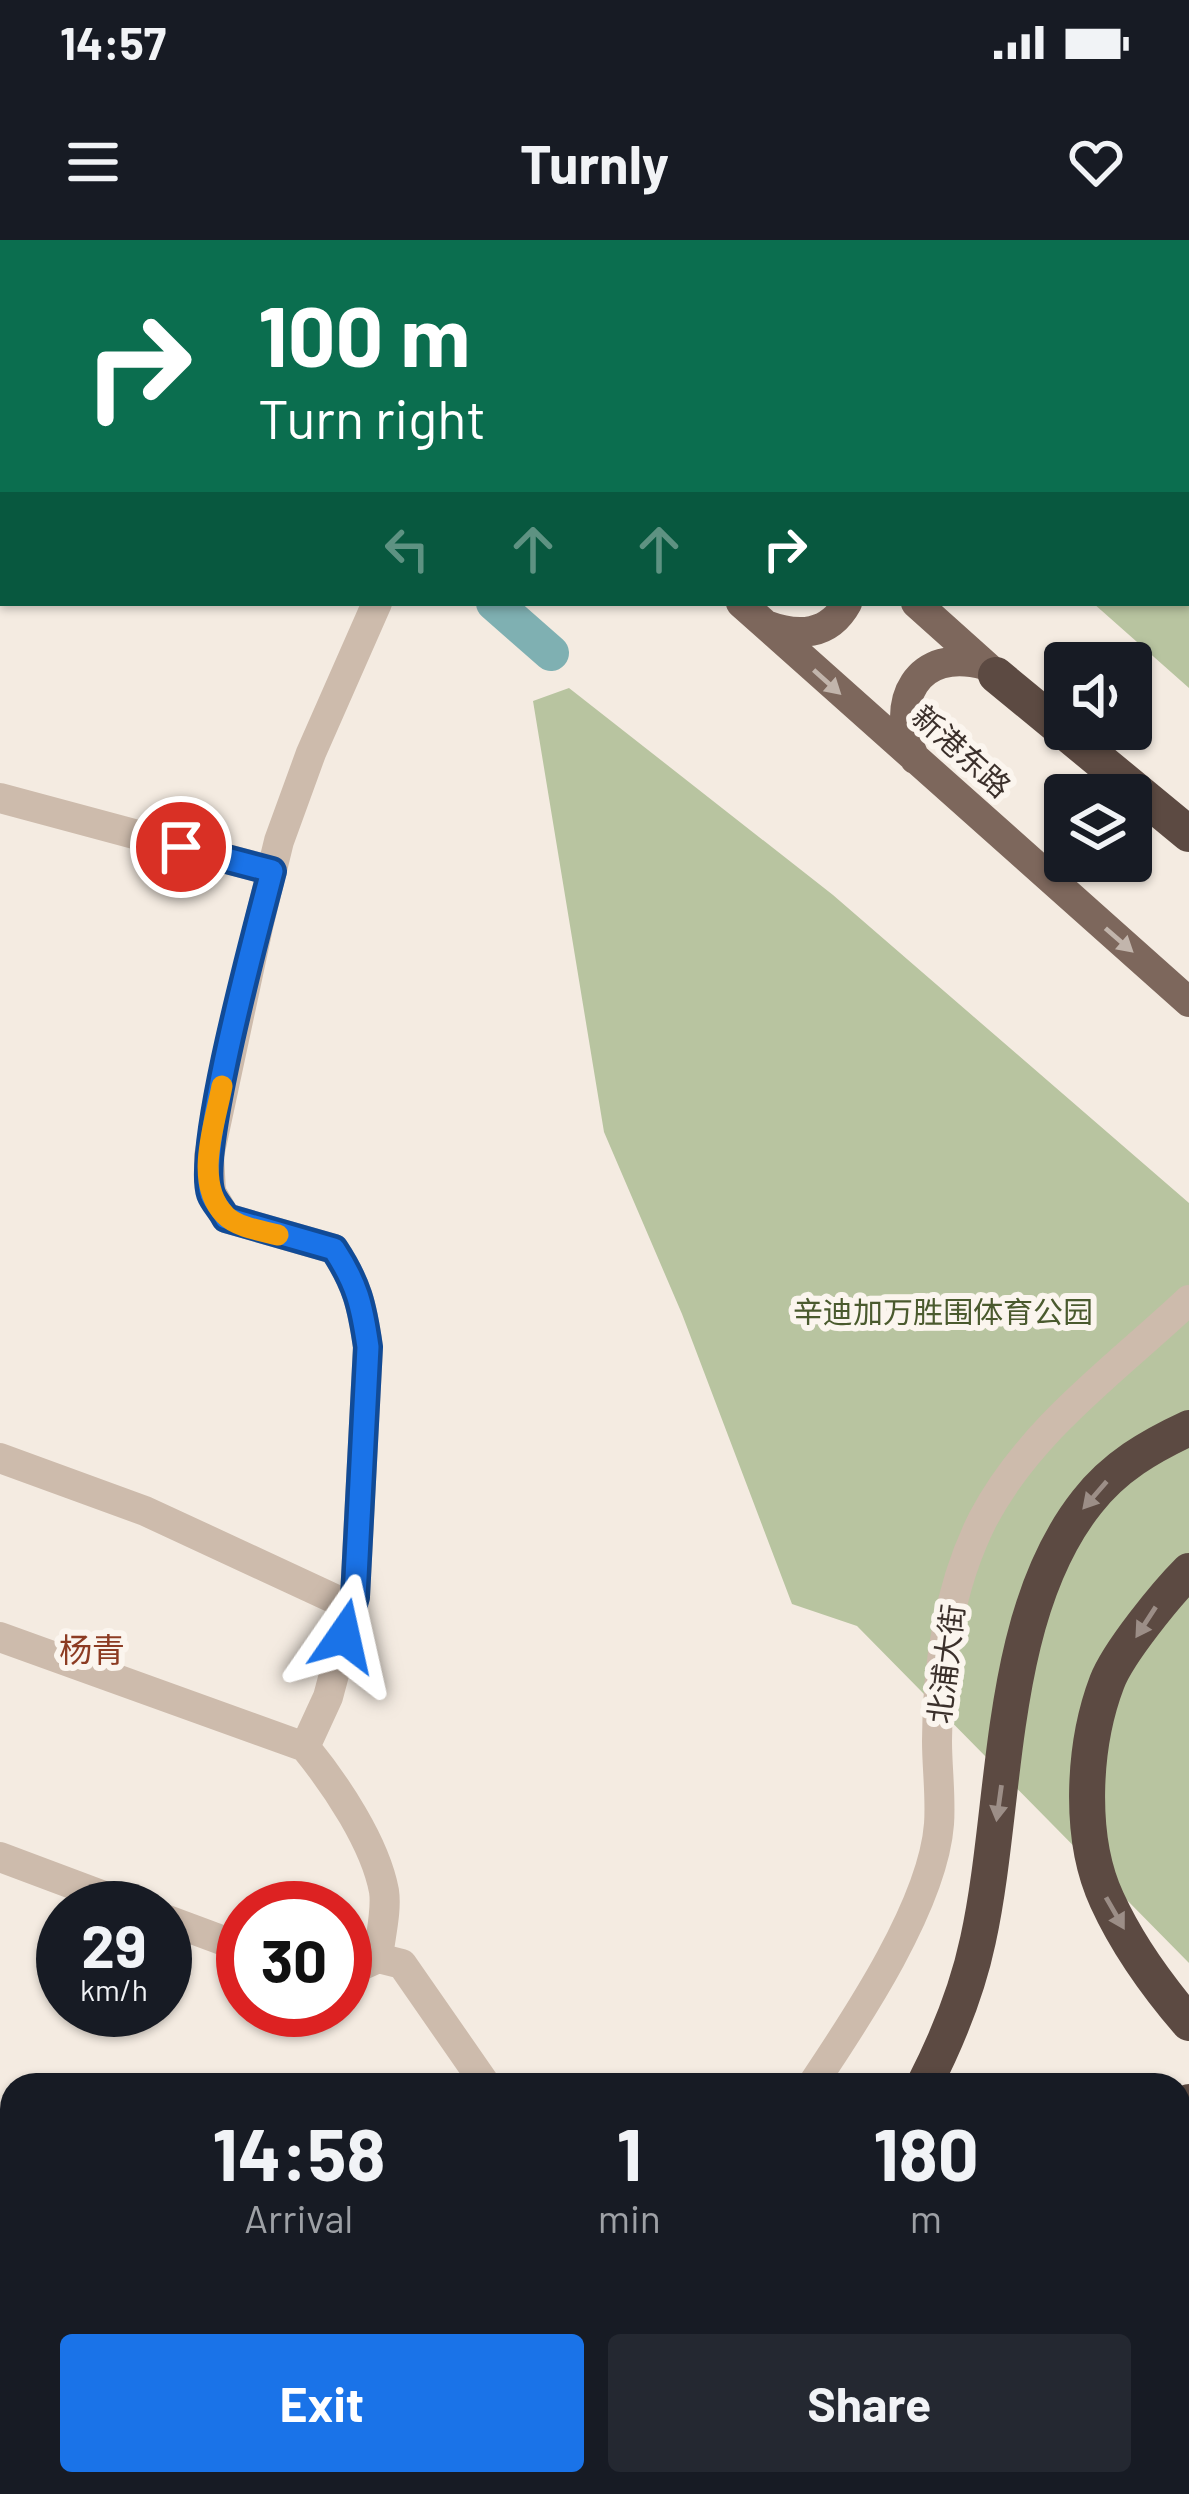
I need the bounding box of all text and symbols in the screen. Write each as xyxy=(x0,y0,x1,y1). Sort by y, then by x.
text: 14:57 xyxy=(60,15,166,69)
icon: menu xyxy=(60,129,126,195)
icon: heart xyxy=(1063,129,1129,195)
text: Turnly xyxy=(520,130,669,195)
text: 100 m xyxy=(258,283,470,384)
icon: right xyxy=(60,288,216,444)
text: Turn right xyxy=(258,385,486,450)
icon: left xyxy=(374,516,440,582)
icon: ahead xyxy=(500,516,566,582)
icon: ahead xyxy=(626,516,692,582)
icon: right xyxy=(752,516,818,582)
map controls xyxy=(1044,642,1152,882)
button: sound xyxy=(1044,642,1152,750)
one-way arrow xyxy=(813,668,842,695)
street label: 新港东路 xyxy=(906,697,1019,804)
button: layers xyxy=(1044,774,1152,882)
pin xyxy=(130,796,232,898)
icon: arrive xyxy=(148,814,214,880)
one-way arrow xyxy=(1104,927,1134,953)
park label: 辛迪加万胜围体育公园 xyxy=(793,1293,1093,1329)
one-way arrow xyxy=(1082,1480,1109,1510)
position arrow xyxy=(281,1573,407,1699)
street label: 北浦大街 xyxy=(920,1602,970,1726)
one-way arrow xyxy=(1136,1606,1158,1639)
district label: 杨青 xyxy=(59,1629,125,1669)
one-way arrow xyxy=(989,1785,1008,1822)
speed limit sign: 30 xyxy=(216,1881,372,2037)
one-way arrow xyxy=(1104,1896,1125,1930)
text: 29 xyxy=(81,1908,147,1980)
text: km/h xyxy=(80,1971,148,2007)
text: 14:58 xyxy=(212,2109,385,2195)
text: 1 xyxy=(617,2109,642,2195)
text: 180 xyxy=(873,2109,979,2195)
text: Arrival xyxy=(244,2194,353,2241)
text: min xyxy=(598,2194,661,2241)
text: m xyxy=(910,2194,942,2241)
button: Exit xyxy=(60,2334,584,2472)
button: Share xyxy=(608,2334,1131,2472)

